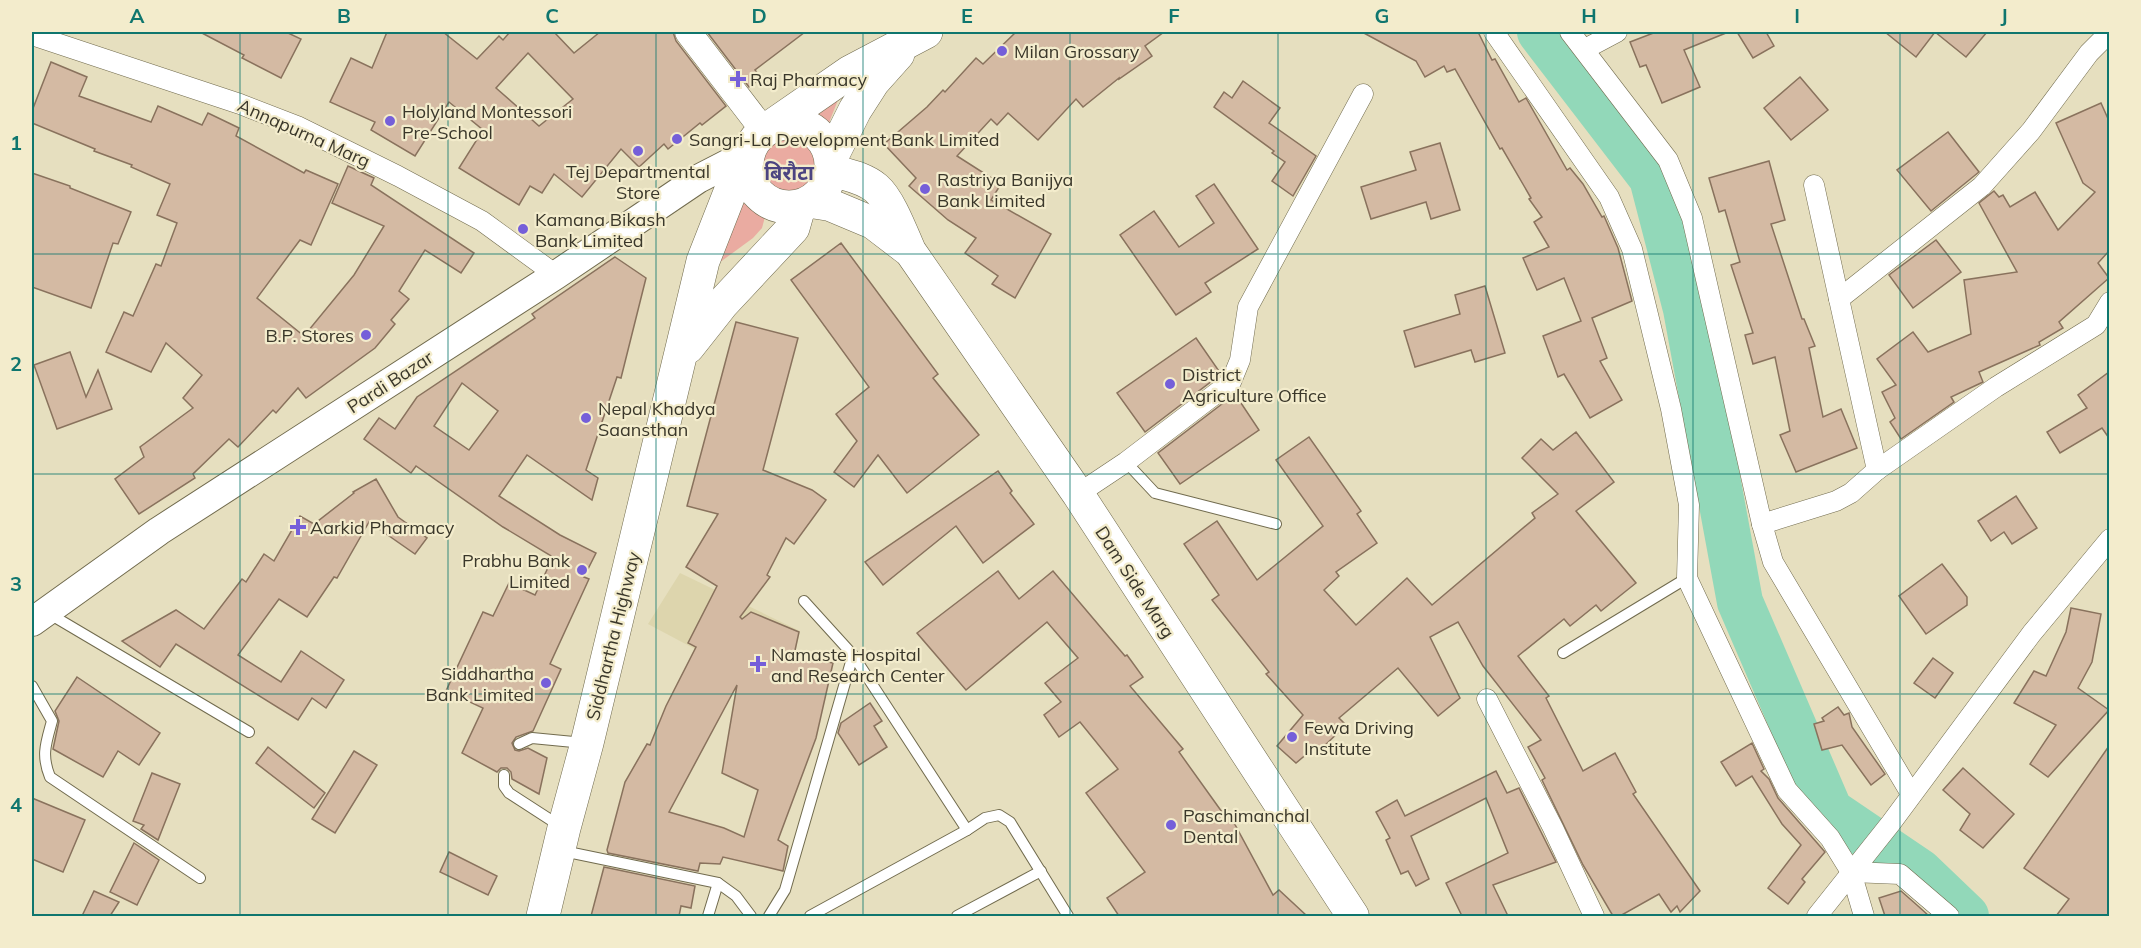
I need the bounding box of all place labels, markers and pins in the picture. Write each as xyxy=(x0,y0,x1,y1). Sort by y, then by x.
place label: Milan Grossary xyxy=(1014,40,1140,63)
marker: Milan Grossary xyxy=(995,44,1009,58)
place label: Raj Pharmacy xyxy=(750,68,867,91)
marker: Raj Pharmacy xyxy=(731,72,745,86)
place label: Holyland Montessori Pre-School xyxy=(402,100,572,144)
marker: Holyland Montessori Pre-School xyxy=(383,114,397,128)
place label: Sangri-La Development Bank Limited xyxy=(689,128,1000,151)
marker: Sangri-La Development Bank Limited xyxy=(670,132,684,146)
marker: Tej Departmental Store xyxy=(631,144,645,158)
place label: Tej Departmental Store xyxy=(566,160,710,204)
place label: Rastriya Banijya Bank Limited xyxy=(937,168,1073,212)
marker: Rastriya Banijya Bank Limited xyxy=(918,182,932,196)
place label: Kamana Bikash Bank Limited xyxy=(535,208,666,252)
marker: Kamana Bikash Bank Limited xyxy=(516,222,530,236)
place label: B.P. Stores xyxy=(265,324,354,347)
marker: B.P. Stores xyxy=(359,328,373,342)
place label: District Agriculture Office xyxy=(1182,363,1327,407)
marker: District Agriculture Office xyxy=(1163,377,1177,391)
place label: Nepal Khadya Saansthan xyxy=(598,397,716,441)
marker: Nepal Khadya Saansthan xyxy=(579,411,593,425)
place label: Aarkid Pharmacy xyxy=(310,516,455,539)
marker: Aarkid Pharmacy xyxy=(291,520,305,534)
place label: Prabhu Bank Limited xyxy=(462,549,571,593)
marker: Prabhu Bank Limited xyxy=(575,563,589,577)
place label: Namaste Hospital and Research Center xyxy=(771,643,945,687)
marker: Namaste Hospital and Research Center xyxy=(749,655,767,673)
place label: Siddhartha Bank Limited xyxy=(425,662,534,706)
marker: Siddhartha Bank Limited xyxy=(539,676,553,690)
place label: Fewa Driving Institute xyxy=(1304,716,1414,760)
marker: Fewa Driving Institute xyxy=(1285,730,1299,744)
place label: Paschimanchal Dental xyxy=(1183,804,1309,848)
marker: Paschimanchal Dental xyxy=(1164,818,1178,832)

